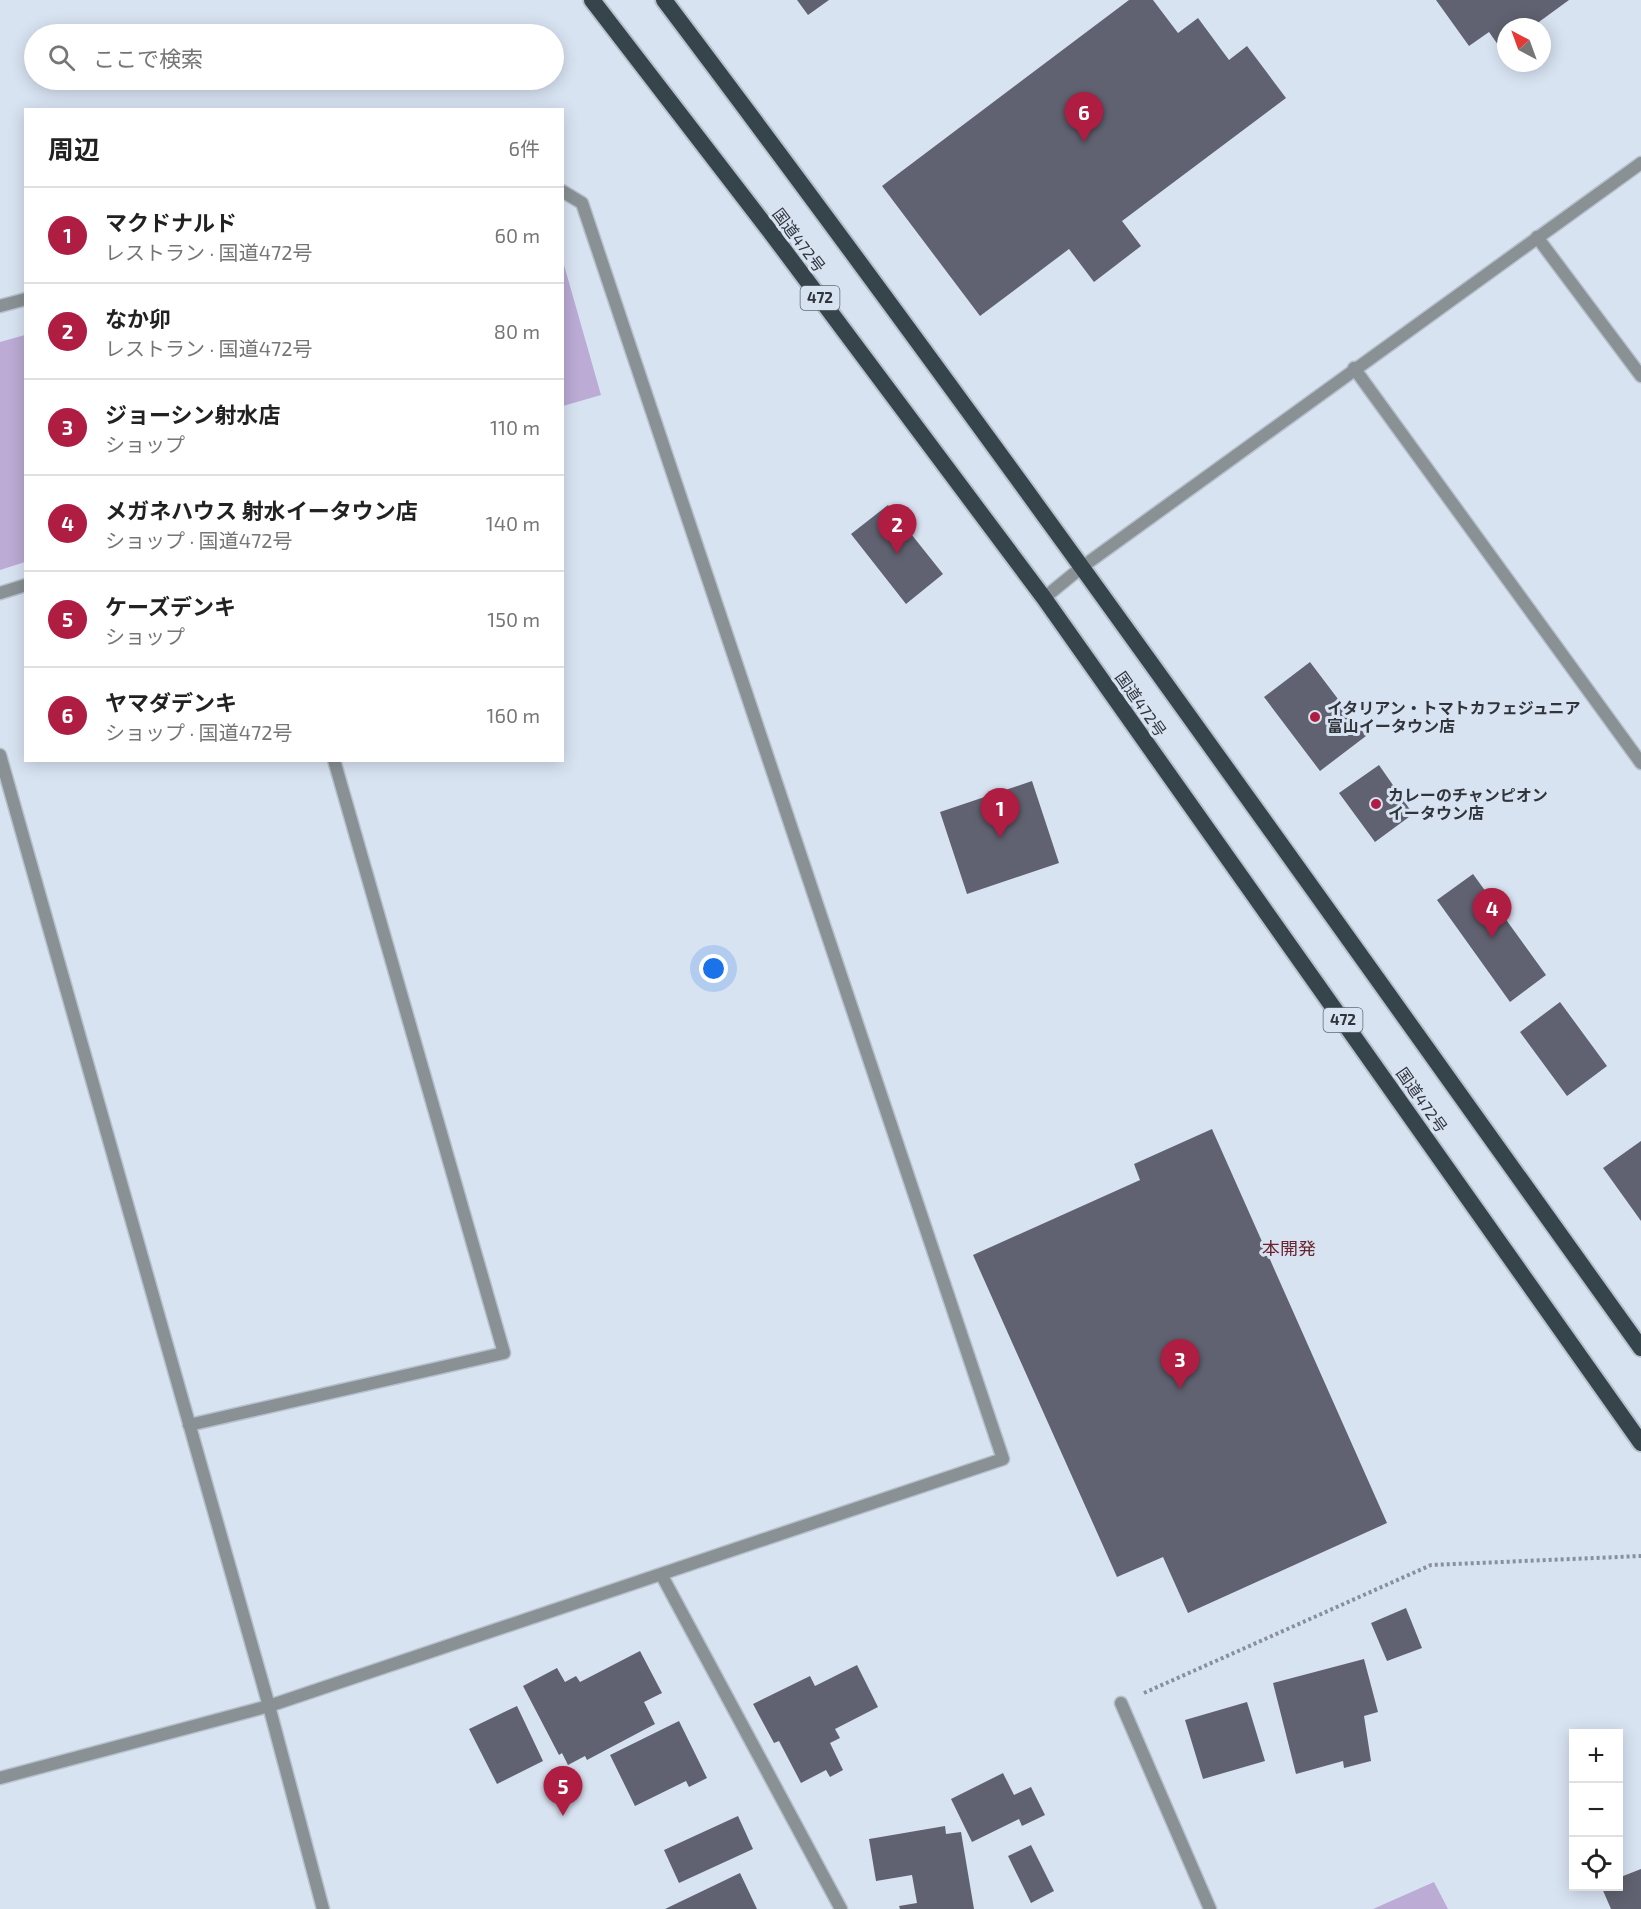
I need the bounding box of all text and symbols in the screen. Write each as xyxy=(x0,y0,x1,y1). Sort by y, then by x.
north arrow xyxy=(1497,18,1551,72)
search box xyxy=(24,24,564,90)
icon: search xyxy=(45,41,78,74)
text: ここで検索 xyxy=(93,45,203,71)
pin: 6 xyxy=(1064,92,1104,142)
text: 周辺 xyxy=(48,133,100,164)
text: 6件 xyxy=(509,136,540,160)
street label: 国道472号 xyxy=(769,204,830,275)
text: マクドナルド xyxy=(105,209,237,235)
text: 1 xyxy=(63,223,72,247)
text: 60 m xyxy=(495,223,540,247)
text: レストラン · 国道472号 xyxy=(105,240,312,264)
road number: 472 xyxy=(800,286,840,310)
text: なか卯 xyxy=(105,305,171,331)
text: 2 xyxy=(62,319,73,343)
text: 80 m xyxy=(494,319,540,343)
text: レストラン · 国道472号 xyxy=(105,336,312,360)
text: ジョーシン射水店 xyxy=(105,401,281,427)
text: 3 xyxy=(62,415,73,439)
text: 110 m xyxy=(490,415,540,439)
text: ショップ xyxy=(105,432,185,456)
text: メガネハウス 射水イータウン店 xyxy=(105,497,418,523)
pin: 2 xyxy=(878,504,916,554)
text: 4 xyxy=(61,511,74,535)
text: 140 m xyxy=(486,511,540,535)
text: ショップ · 国道472号 xyxy=(105,528,292,552)
text: ケーズデンキ xyxy=(105,593,236,619)
text: 5 xyxy=(62,607,73,631)
text: 150 m xyxy=(487,607,540,631)
text: ショップ xyxy=(105,624,185,648)
street label: 国道472号 xyxy=(1112,668,1171,740)
text: ヤマダデンキ xyxy=(105,689,237,715)
place label: イタリアン・トマトカフェジュニア 富山イータウン店 xyxy=(1327,698,1581,735)
text: 6 xyxy=(62,703,73,727)
text: 160 m xyxy=(487,703,540,727)
marker: イタリアン・トマトカフェジュニア 富山イータウン店 xyxy=(1308,710,1322,724)
text: ショップ · 国道472号 xyxy=(105,720,292,744)
place label: カレーのチャンピオン イータウン店 xyxy=(1388,785,1548,822)
pin: 1 xyxy=(980,788,1020,838)
marker: カレーのチャンピオン イータウン店 xyxy=(1369,797,1383,811)
pin: 4 xyxy=(1472,888,1512,938)
your location xyxy=(699,954,728,983)
road number: 472 xyxy=(1324,1008,1362,1032)
street label: 国道472号 xyxy=(1393,1064,1452,1136)
district label: 本開発 xyxy=(1262,1237,1316,1259)
pin: 3 xyxy=(1160,1340,1200,1389)
map controls xyxy=(1569,1729,1623,1891)
button: + xyxy=(1569,1729,1623,1783)
pin: 5 xyxy=(544,1766,582,1816)
button: − xyxy=(1569,1783,1623,1837)
button: locate xyxy=(1569,1837,1623,1891)

